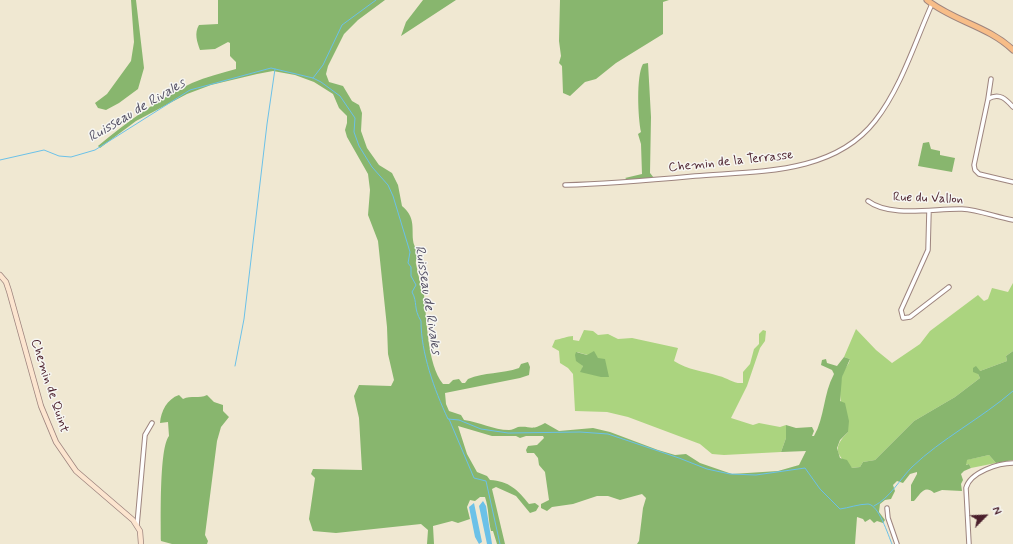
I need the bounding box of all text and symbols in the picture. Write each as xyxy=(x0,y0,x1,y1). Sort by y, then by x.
water label: Ruisseau de Rivales xyxy=(86,75,188,147)
street label: Chemin de la Terrasse xyxy=(668,148,794,176)
street label: Rue du Vallon xyxy=(893,190,963,208)
water label: Ruisseau de Rivales xyxy=(410,244,444,356)
street label: Chemin de Quint xyxy=(26,337,72,435)
north arrow xyxy=(965,496,1005,536)
text: N xyxy=(988,505,1004,517)

